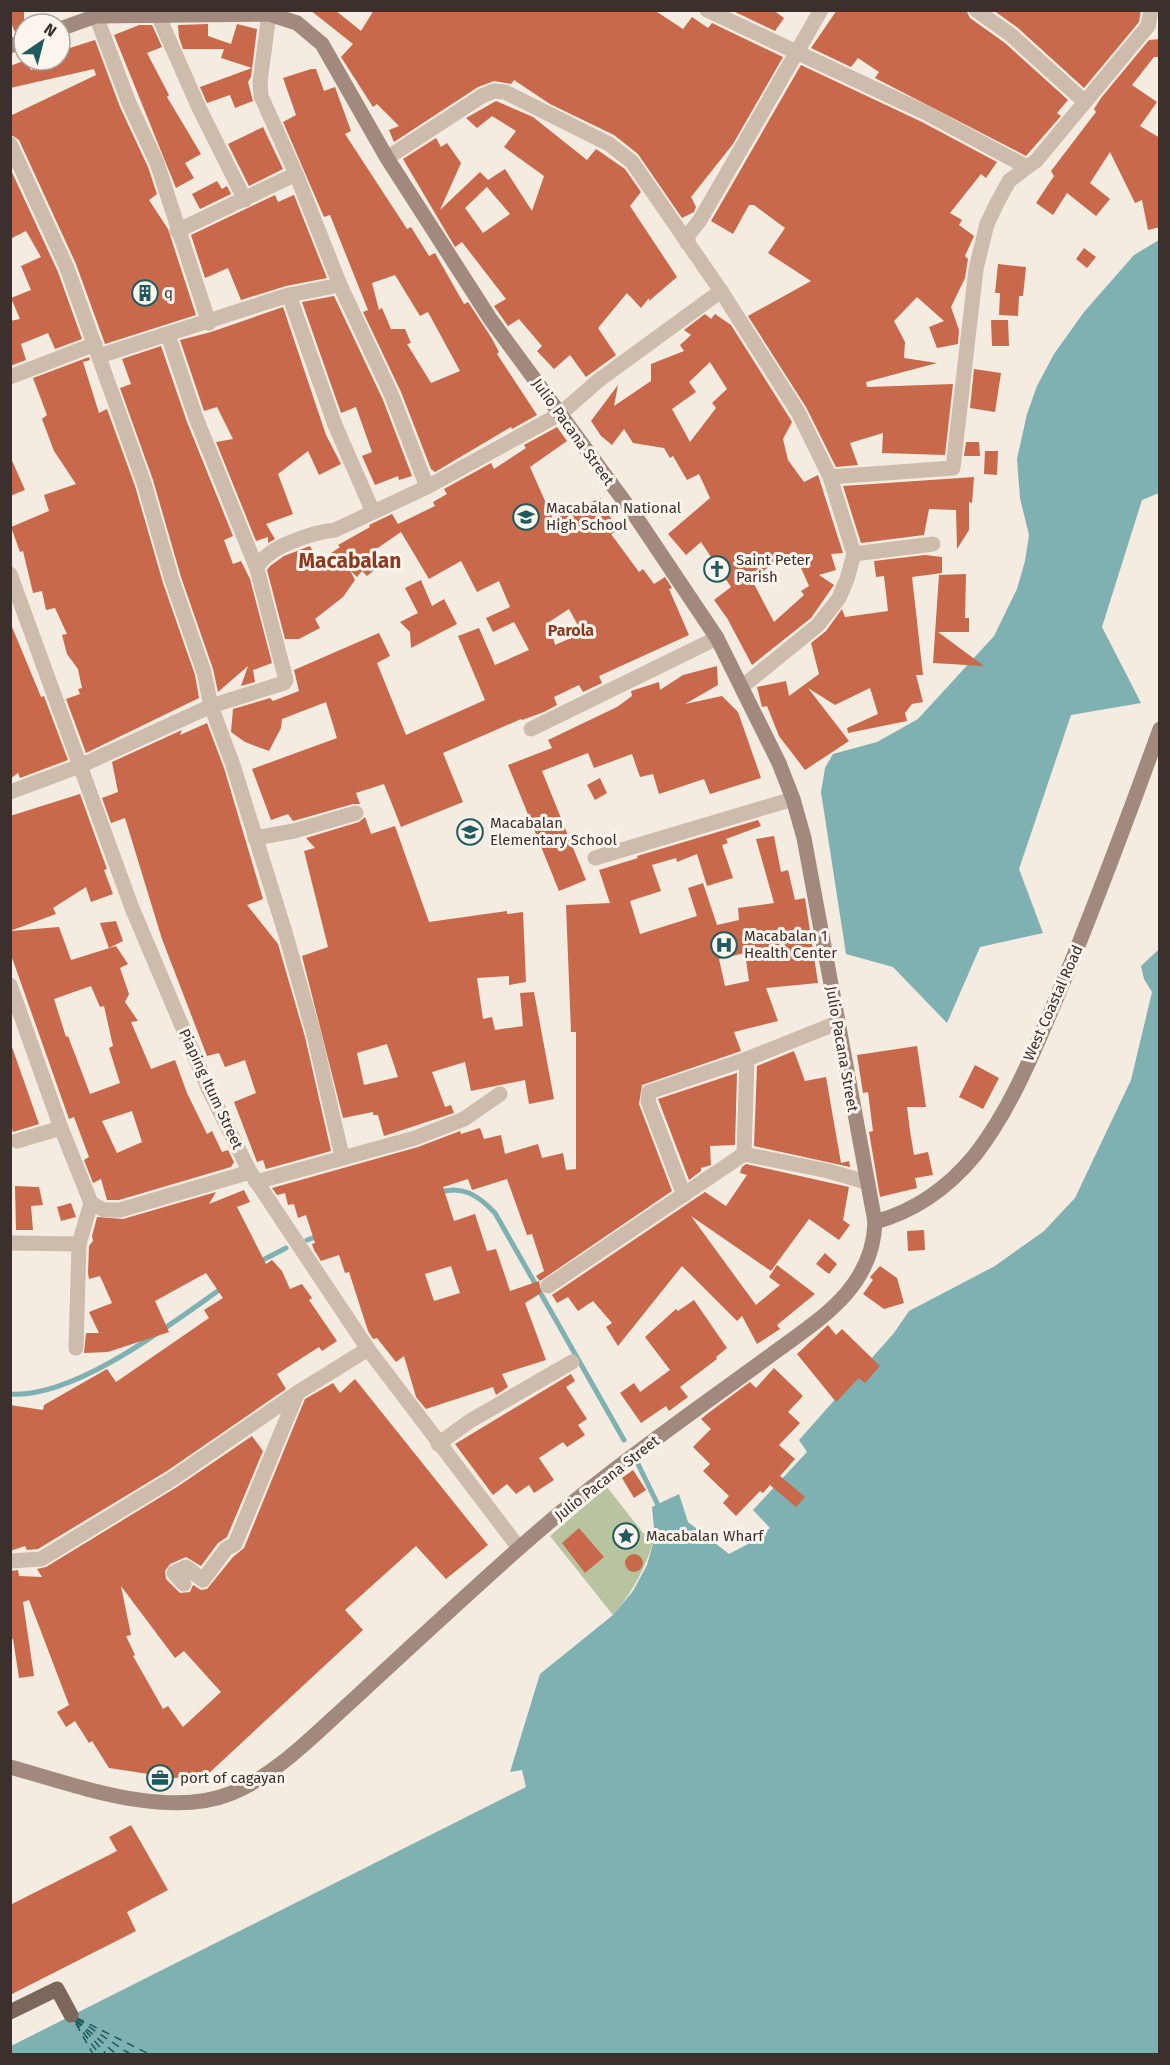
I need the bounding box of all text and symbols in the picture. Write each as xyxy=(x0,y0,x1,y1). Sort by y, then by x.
north arrow xyxy=(12,12,72,72)
text: N xyxy=(41,19,60,41)
building icon: q xyxy=(130,278,160,308)
place label: q xyxy=(164,284,173,302)
street label: Julio Pacana Street xyxy=(528,375,618,489)
place label: Macabalan National High School xyxy=(546,499,682,534)
school or university icon: Macabalan National High School xyxy=(511,502,541,532)
district label: Macabalan xyxy=(299,548,401,574)
place label: Saint Peter Parish xyxy=(736,551,811,586)
church icon: Saint Peter Parish xyxy=(702,554,732,584)
district label: Parola xyxy=(548,621,594,640)
place label: Macabalan Elementary School xyxy=(490,814,618,849)
school or university icon: Macabalan Elementary School xyxy=(455,817,485,847)
place label: Macabalan 1 Health Center xyxy=(744,927,837,962)
hospital icon: Macabalan 1 Health Center xyxy=(709,930,739,960)
street label: West Coastal Road xyxy=(1019,942,1087,1064)
street label: Julio Pacana Street xyxy=(822,985,862,1114)
street label: Piaping Itum Street xyxy=(175,1026,247,1153)
street label: Julio Pacana Street xyxy=(551,1431,663,1524)
place icon: Macabalan Wharf xyxy=(611,1521,641,1551)
place label: Macabalan Wharf xyxy=(646,1527,764,1545)
office icon: port of cagayan xyxy=(145,1763,175,1793)
place label: port of cagayan xyxy=(180,1769,285,1787)

